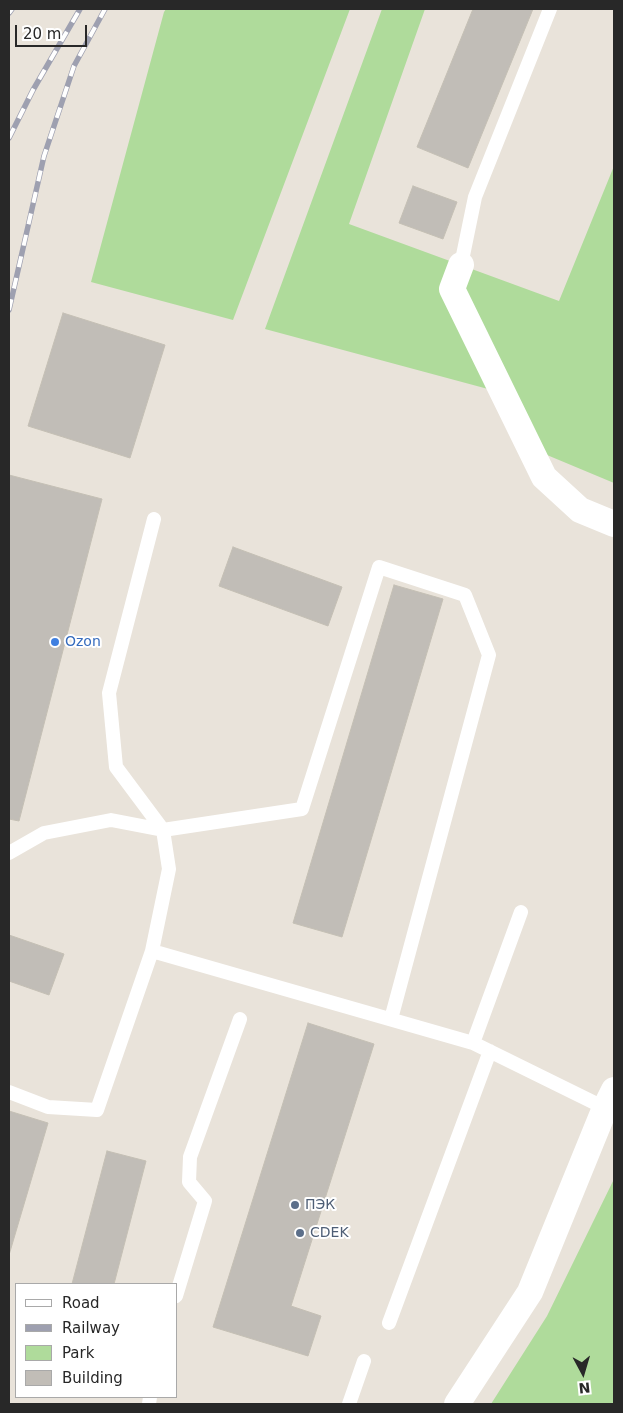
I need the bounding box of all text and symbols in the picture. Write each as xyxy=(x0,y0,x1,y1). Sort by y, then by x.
scale bar xyxy=(18,15,90,47)
text: 20 m xyxy=(23,25,61,43)
place label: Ozon xyxy=(65,634,101,650)
marker: Ozon xyxy=(49,636,61,648)
place label: ПЭК xyxy=(305,1197,335,1213)
marker: ПЭК xyxy=(289,1199,301,1211)
place label: CDEK xyxy=(310,1225,349,1241)
marker: CDEK xyxy=(294,1227,306,1239)
legend xyxy=(15,1283,178,1398)
text: Road xyxy=(62,1294,100,1312)
text: Railway xyxy=(62,1319,120,1337)
text: Park xyxy=(62,1344,94,1362)
north arrow xyxy=(558,1348,608,1398)
text: Building xyxy=(62,1369,123,1387)
text: N xyxy=(578,1379,591,1396)

